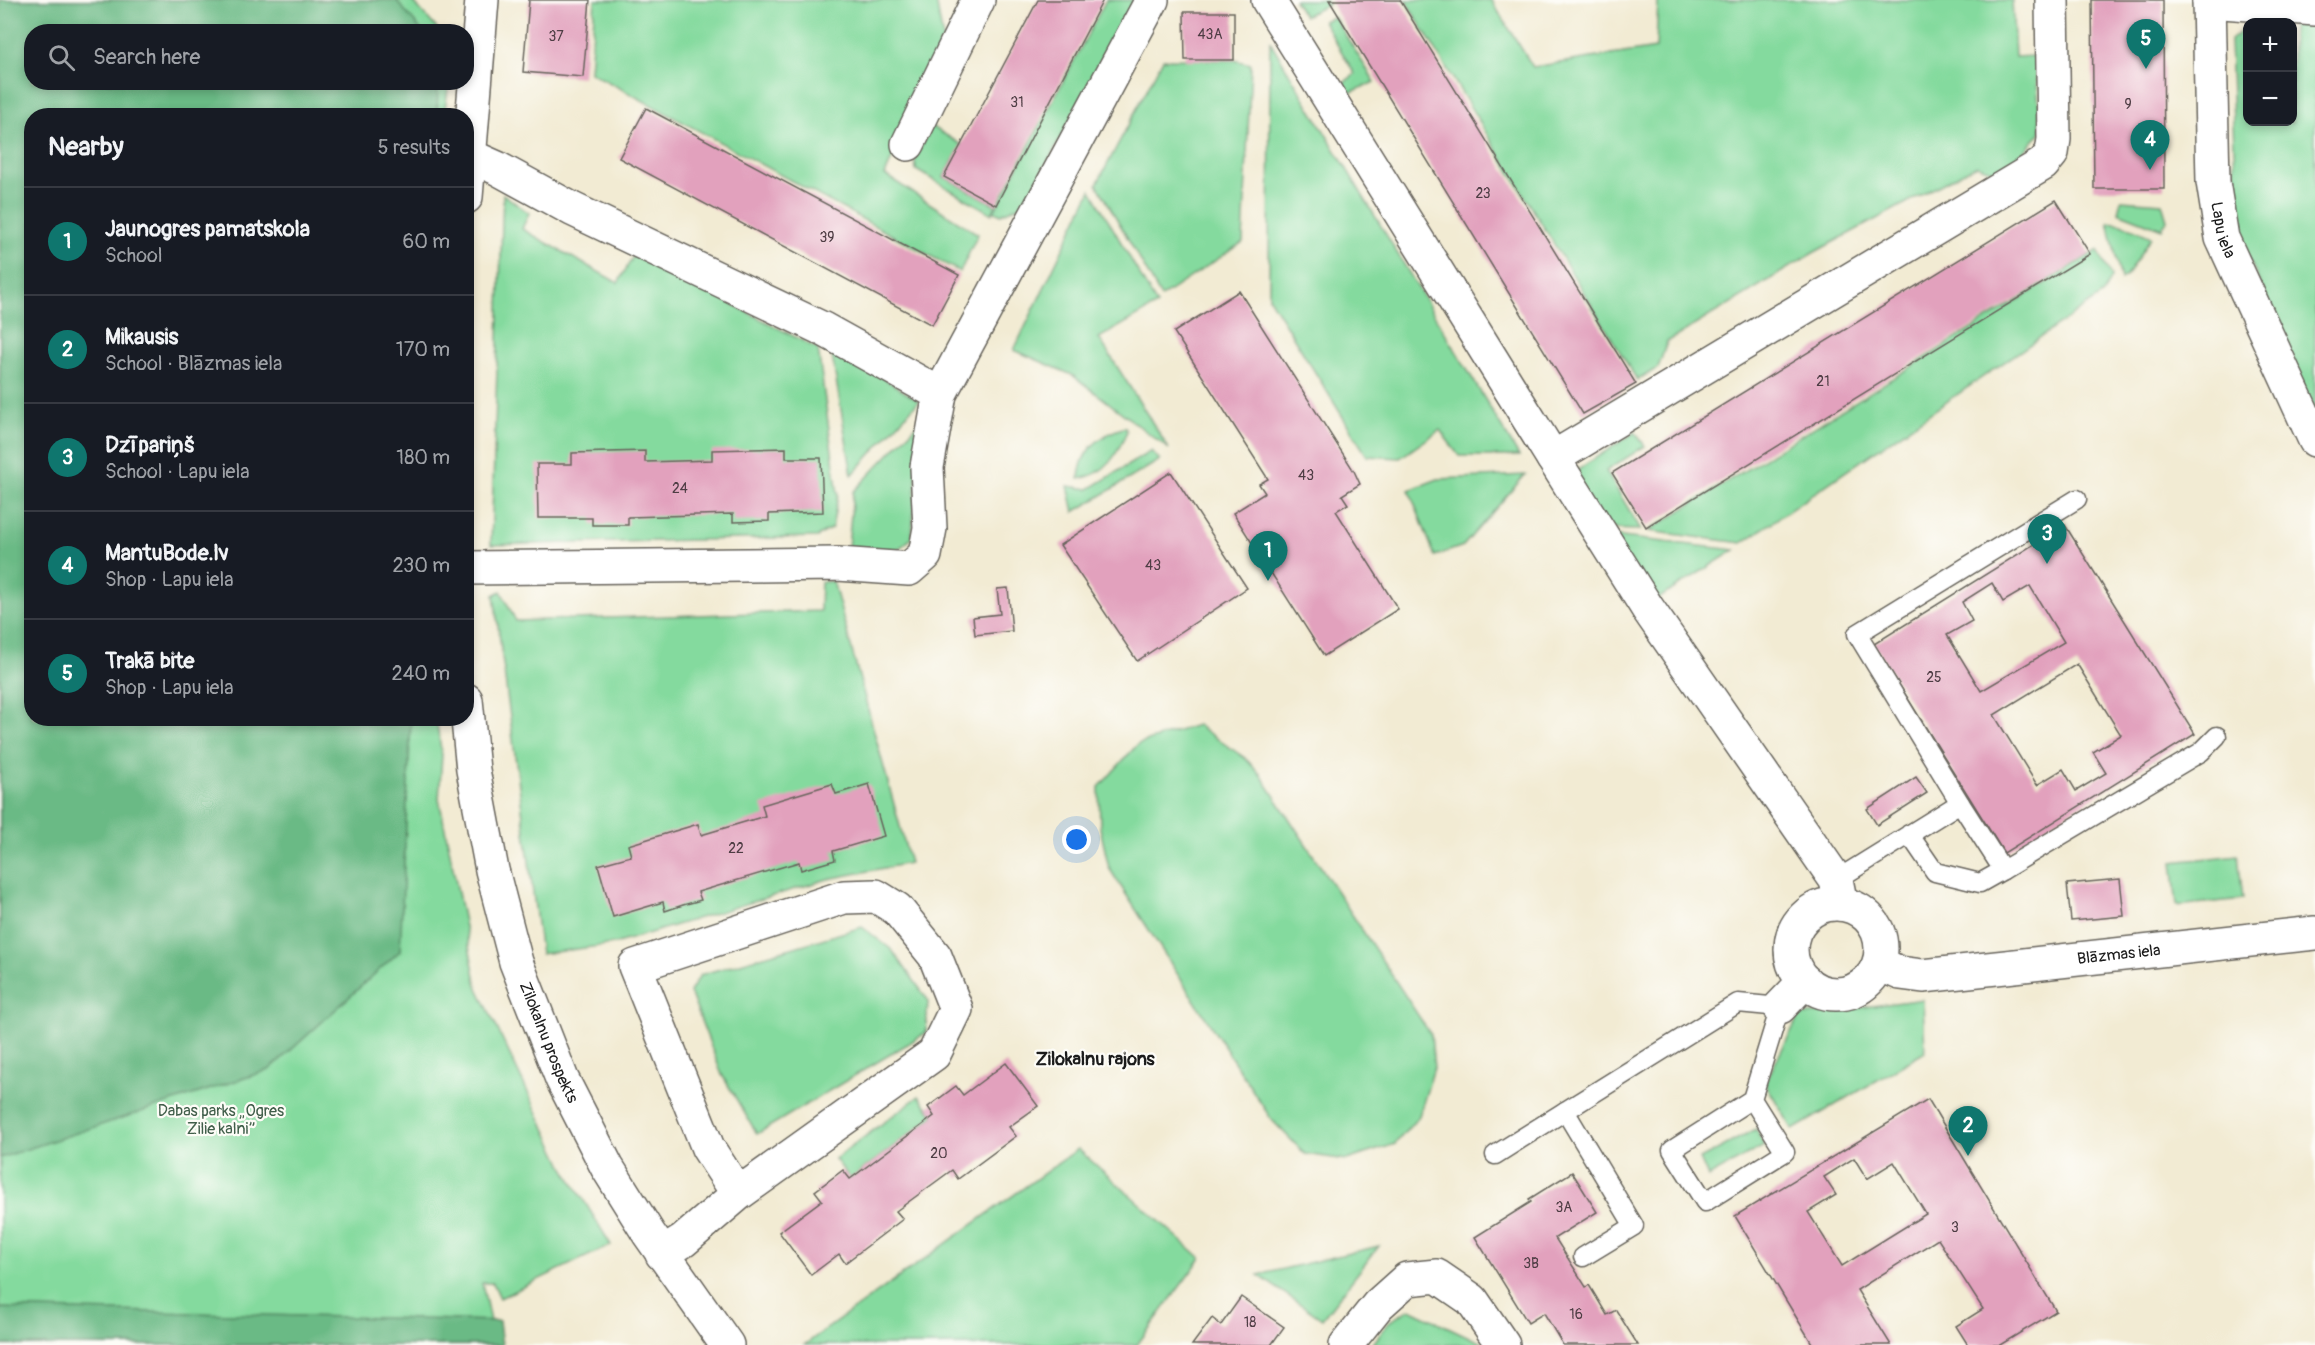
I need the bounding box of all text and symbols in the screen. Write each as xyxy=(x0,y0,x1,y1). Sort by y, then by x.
map controls xyxy=(2243,18,2297,126)
button: + xyxy=(2243,18,2297,72)
pin: 5 xyxy=(2126,20,2166,69)
search box xyxy=(24,24,474,90)
house number: 43A xyxy=(1197,26,1223,43)
house number: 37 xyxy=(548,28,564,45)
icon: search xyxy=(45,41,78,74)
text: Search here xyxy=(93,43,200,71)
button: − xyxy=(2243,72,2297,126)
house number: 31 xyxy=(1010,94,1024,111)
house number: 9 xyxy=(2124,96,2132,113)
pin: 4 xyxy=(2130,120,2170,170)
text: Nearby xyxy=(48,131,124,163)
text: 5 results xyxy=(378,135,450,160)
house number: 23 xyxy=(1475,185,1491,202)
street label: Lapu iela xyxy=(2206,200,2240,261)
text: Jaunogres pamatskola xyxy=(105,215,310,243)
text: 1 xyxy=(64,229,71,254)
text: 60 m xyxy=(403,229,450,254)
house number: 39 xyxy=(819,229,835,246)
text: School xyxy=(105,243,162,268)
text: Mikausis xyxy=(105,323,178,351)
text: 2 xyxy=(62,337,73,362)
text: 170 m xyxy=(396,337,450,362)
text: School · Blāzmas iela xyxy=(105,351,282,376)
house number: 21 xyxy=(1816,373,1830,390)
text: Dzīpariņš xyxy=(105,431,194,459)
text: 3 xyxy=(62,445,73,470)
text: 180 m xyxy=(396,445,450,470)
text: School · Lapu iela xyxy=(105,459,249,484)
house number: 43 xyxy=(1298,467,1314,484)
house number: 24 xyxy=(672,480,688,497)
pin: 3 xyxy=(2028,514,2066,564)
pin: 1 xyxy=(1248,532,1288,581)
text: MantuBode.lv xyxy=(105,539,229,567)
text: 4 xyxy=(62,553,73,578)
text: 230 m xyxy=(393,553,450,578)
house number: 43 xyxy=(1145,557,1161,574)
text: Shop · Lapu iela xyxy=(105,567,233,592)
text: Trakā bite xyxy=(105,647,194,675)
text: 5 xyxy=(62,661,73,686)
text: 240 m xyxy=(391,661,450,686)
house number: 25 xyxy=(1926,669,1942,686)
text: Shop · Lapu iela xyxy=(105,675,233,700)
your location xyxy=(1062,825,1091,854)
house number: 22 xyxy=(728,840,744,857)
street label: Blāzmas iela xyxy=(2076,940,2162,969)
street label: Zilokalnu prospekts xyxy=(515,979,583,1106)
district label: Zilokalnu rajons xyxy=(1035,1048,1155,1071)
park label: Dabas parks „Ogres Zilie kalni” xyxy=(158,1101,284,1139)
pin: 2 xyxy=(1948,1106,1988,1156)
house number: 20 xyxy=(930,1145,948,1162)
house number: 3A xyxy=(1556,1199,1572,1216)
house number: 3 xyxy=(1951,1219,1959,1236)
house number: 3B xyxy=(1523,1255,1539,1272)
house number: 16 xyxy=(1569,1306,1583,1323)
house number: 18 xyxy=(1244,1314,1256,1331)

